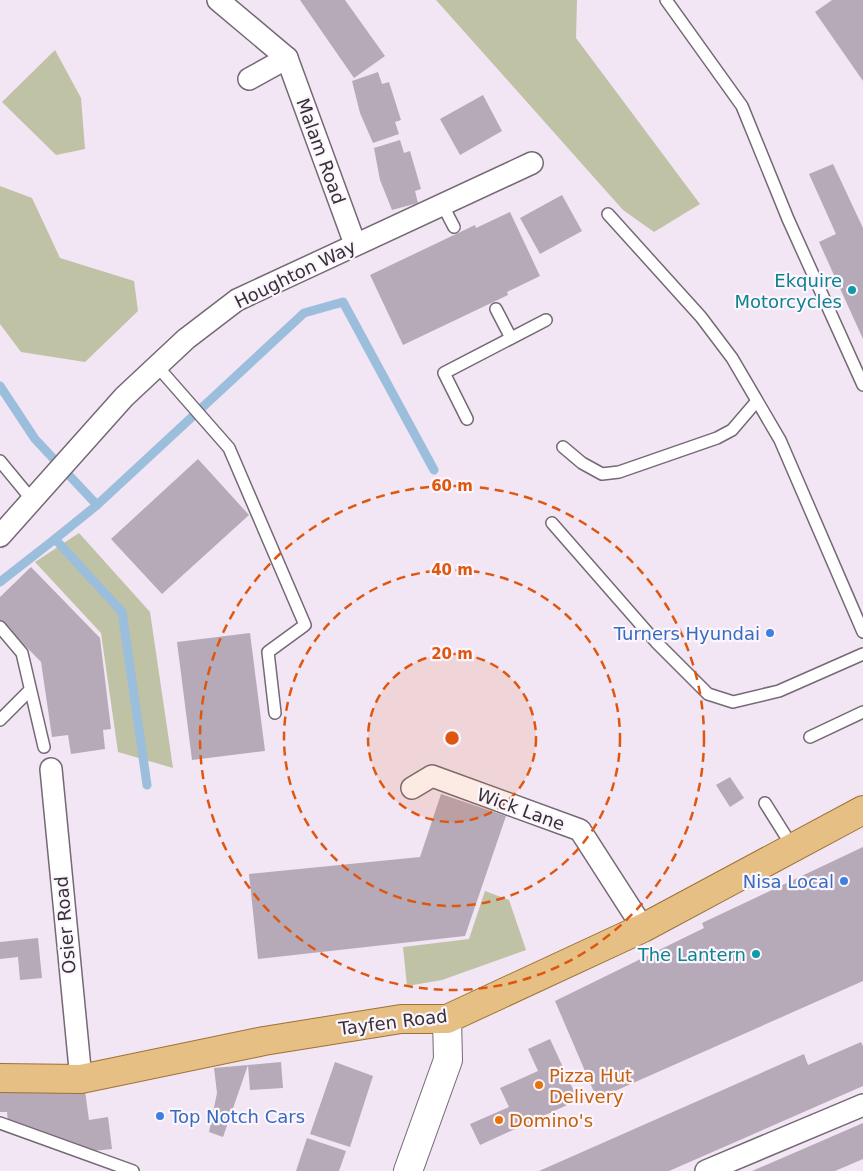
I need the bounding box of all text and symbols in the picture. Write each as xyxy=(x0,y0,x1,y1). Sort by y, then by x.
street label: Malam Road xyxy=(292,95,350,207)
street label: Houghton Way xyxy=(231,235,359,312)
place label: Ekquire Motorcycles xyxy=(734,270,842,312)
marker: Ekquire Motorcycles xyxy=(846,284,858,296)
text: 60 m xyxy=(431,477,473,495)
text: 40 m xyxy=(431,561,473,579)
place label: Turners Hyundai xyxy=(613,623,760,644)
marker: Turners Hyundai xyxy=(764,627,776,639)
text: 20 m xyxy=(431,645,473,663)
centre of rings xyxy=(443,729,461,747)
street label: Wick Lane xyxy=(474,783,568,835)
place label: Nisa Local xyxy=(743,871,834,892)
street label: Osier Road xyxy=(50,875,80,975)
marker: Nisa Local xyxy=(838,875,850,887)
place label: The Lantern xyxy=(637,944,746,965)
marker: The Lantern xyxy=(750,948,762,960)
street label: Tayfen Road xyxy=(336,1005,449,1039)
place label: Pizza Hut Delivery xyxy=(549,1065,632,1107)
marker: Pizza Hut Delivery xyxy=(533,1079,545,1091)
place label: Top Notch Cars xyxy=(169,1106,305,1127)
marker: Top Notch Cars xyxy=(154,1110,166,1122)
place label: Domino's xyxy=(509,1110,593,1131)
marker: Domino's xyxy=(493,1114,505,1126)

